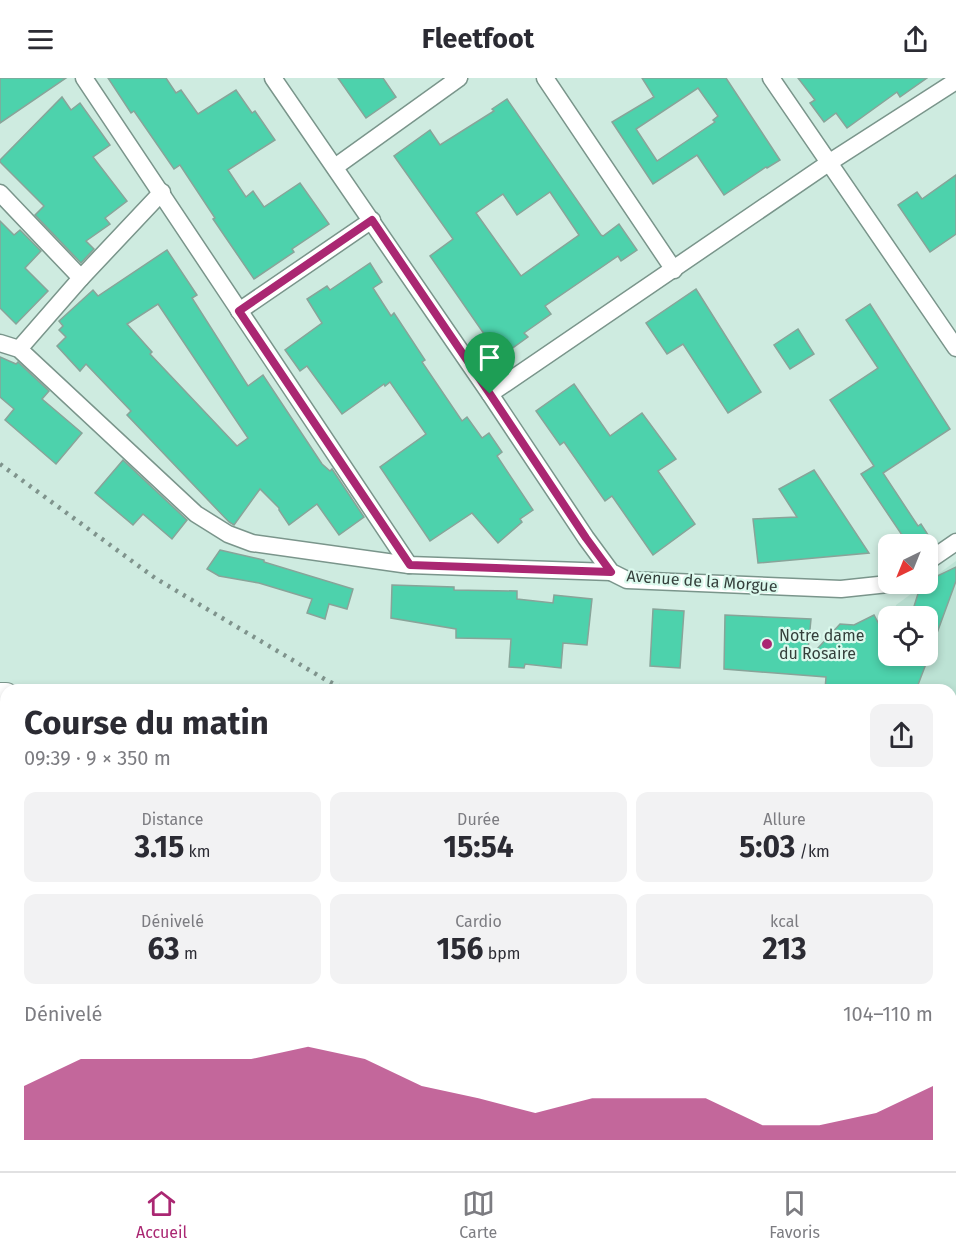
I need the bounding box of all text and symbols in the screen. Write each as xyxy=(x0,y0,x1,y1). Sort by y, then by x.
icon: menu xyxy=(24,23,57,56)
text: Fleetfoot xyxy=(422,23,534,55)
icon: share xyxy=(899,23,932,56)
pin xyxy=(464,332,515,394)
icon: arrive xyxy=(473,341,506,374)
north arrow xyxy=(878,534,938,594)
map controls xyxy=(878,534,938,666)
street label: Avenue de la Morgue xyxy=(626,566,778,596)
button: locate xyxy=(878,606,938,666)
place label: Notre dame du Rosaire xyxy=(779,626,864,663)
marker: Notre dame du Rosaire xyxy=(760,637,774,651)
text: Course du matin xyxy=(24,703,269,743)
button: share xyxy=(870,704,933,767)
text: 09:39 · 9 × 350 m xyxy=(24,746,171,770)
text: Distance xyxy=(141,810,204,829)
text: Durée xyxy=(457,810,500,829)
text: Allure xyxy=(763,810,806,829)
text: 3.15 xyxy=(135,829,184,865)
text: 15:54 xyxy=(443,829,514,865)
text: 5:03 xyxy=(739,829,795,865)
text: km xyxy=(184,842,210,861)
text: /km xyxy=(795,842,830,861)
text: Dénivelé xyxy=(141,912,204,931)
text: Cardio xyxy=(455,912,502,931)
text: kcal xyxy=(770,912,799,931)
text: 63 xyxy=(147,931,180,967)
text: 156 xyxy=(437,931,483,967)
text: 213 xyxy=(762,931,807,967)
text: m xyxy=(180,944,198,963)
text: bpm xyxy=(483,944,520,963)
text: Dénivelé xyxy=(24,1002,102,1026)
text: 104–110 m xyxy=(843,1002,933,1026)
tab: Accueil xyxy=(136,1187,187,1242)
tab: Carte xyxy=(459,1187,497,1242)
tab: Favoris xyxy=(769,1187,820,1242)

